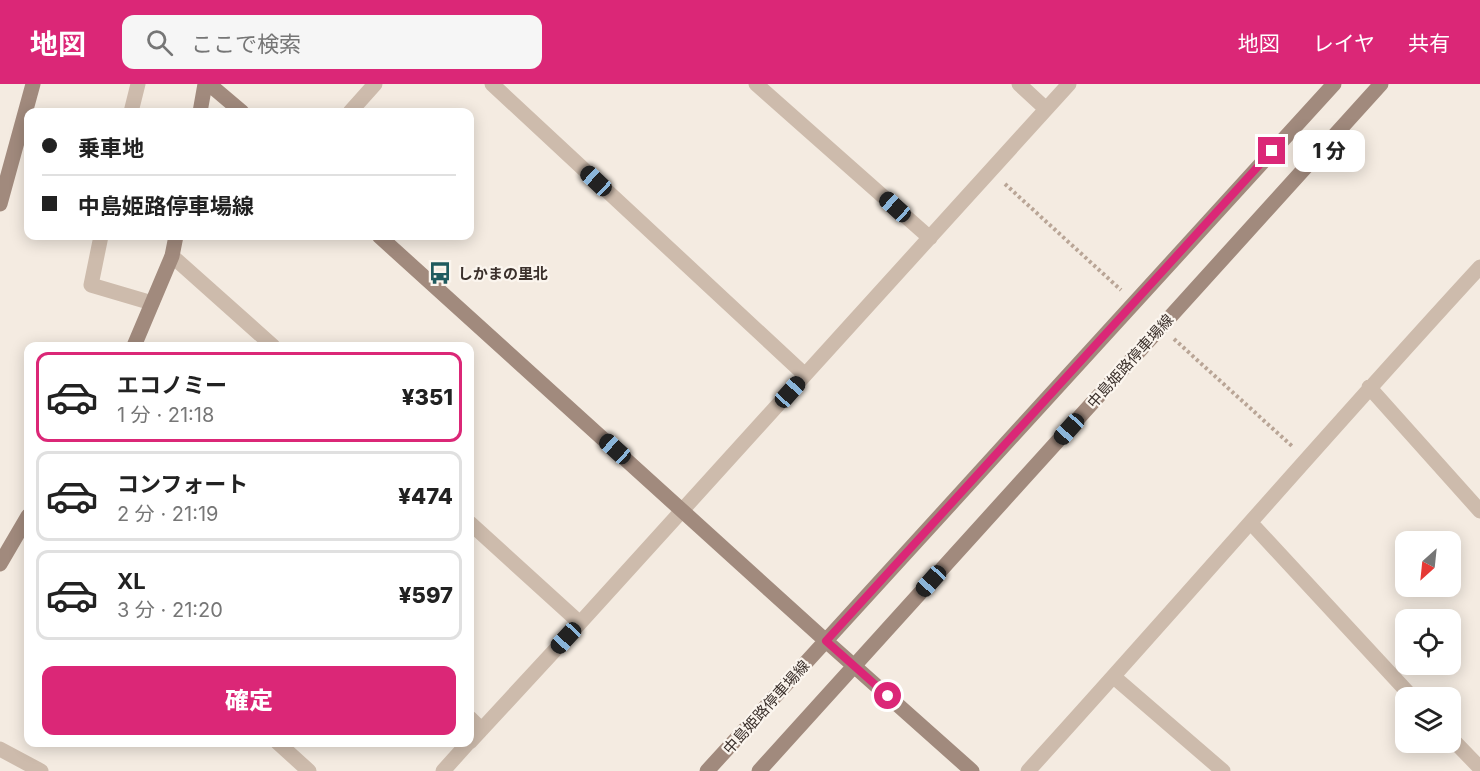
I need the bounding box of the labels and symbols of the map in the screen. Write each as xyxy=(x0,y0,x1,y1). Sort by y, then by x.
callout: 1 分 xyxy=(1293,130,1365,172)
route end xyxy=(1258,137,1285,164)
car xyxy=(577,162,615,200)
car xyxy=(876,188,914,226)
bus stop icon: しかまの里北 xyxy=(427,260,453,286)
place label: しかまの里北 xyxy=(458,264,548,283)
street label: 中島姫路停車場線 xyxy=(1083,310,1177,412)
car xyxy=(771,373,809,411)
car xyxy=(1050,410,1088,448)
car xyxy=(596,430,634,468)
north arrow xyxy=(1395,531,1461,597)
car xyxy=(912,562,950,600)
car xyxy=(547,619,585,657)
street label: 中島姫路停車場線 xyxy=(719,656,813,758)
route start xyxy=(874,682,901,709)

